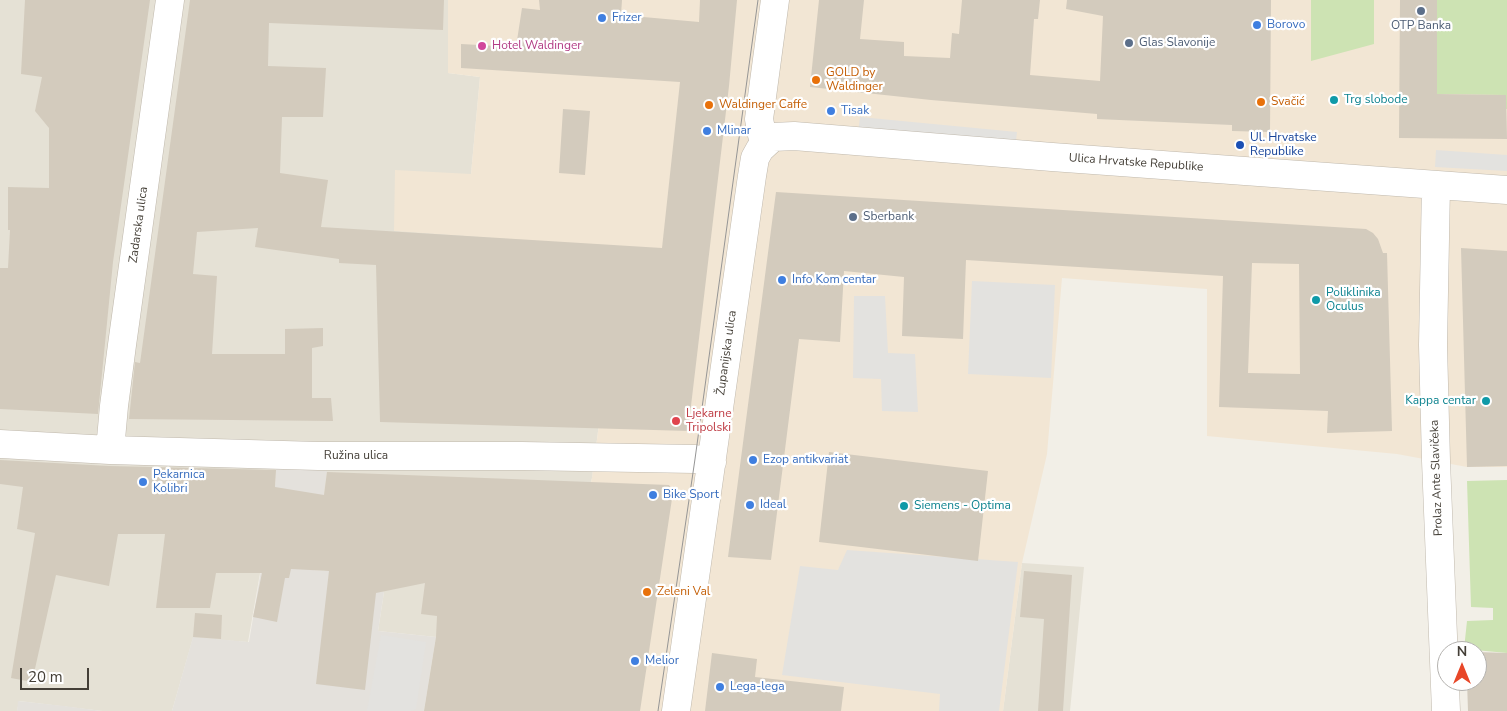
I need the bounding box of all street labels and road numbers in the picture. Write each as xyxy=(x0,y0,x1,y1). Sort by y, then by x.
street label: Ulica Hrvatske Republike xyxy=(1068,151,1204,175)
street label: Zadarska ulica xyxy=(127,186,151,264)
street label: Županijska ulica xyxy=(714,310,740,396)
street label: Prolaz Ante Slavičeka xyxy=(1428,420,1446,536)
street label: Ružina ulica xyxy=(324,449,388,463)

